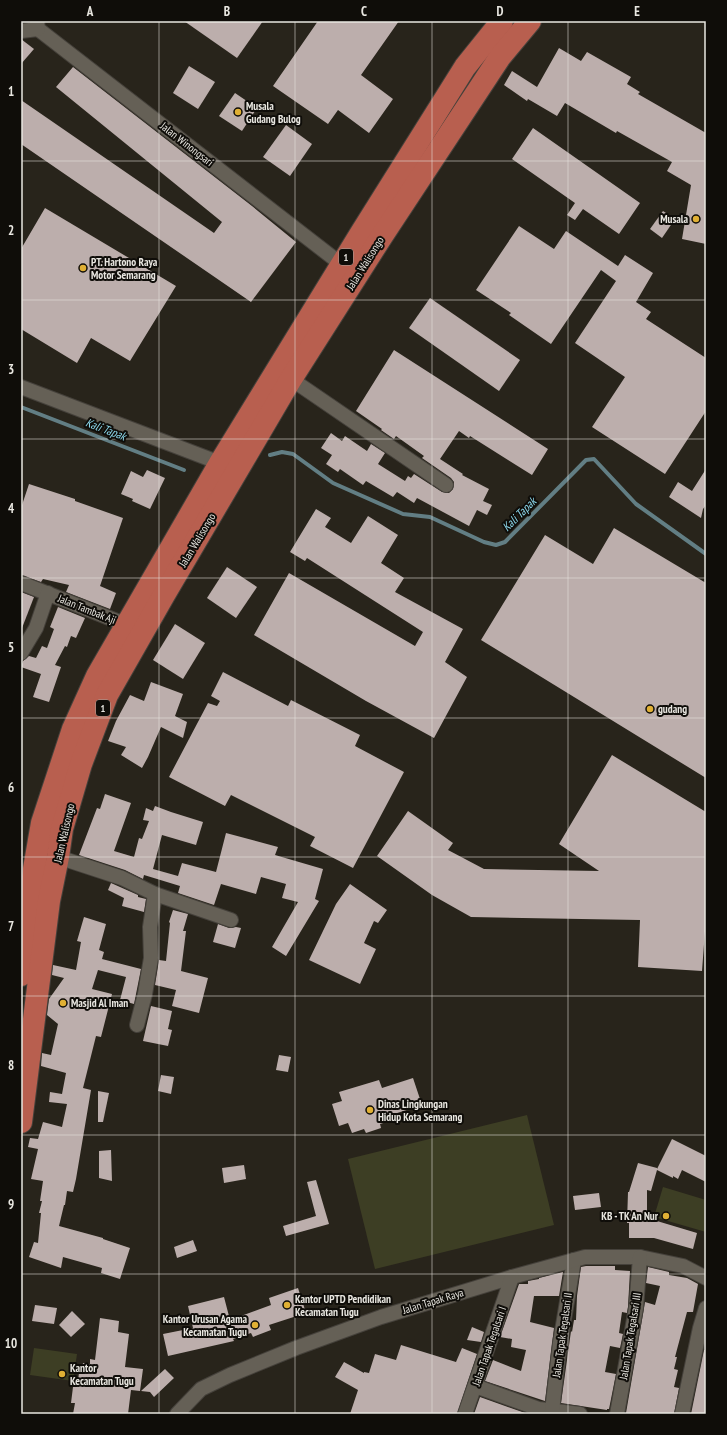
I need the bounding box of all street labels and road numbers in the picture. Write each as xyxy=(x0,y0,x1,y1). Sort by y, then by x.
street label: Jalan Winongsari xyxy=(157,118,216,169)
street label: Jalan Walisongo xyxy=(343,234,387,293)
road number: 1 xyxy=(339,249,353,265)
street label: Jalan Walisongo xyxy=(175,510,219,570)
street label: Jalan Tambak Aji xyxy=(55,591,118,627)
road number: 1 xyxy=(96,700,110,716)
street label: Jalan Walisongo xyxy=(50,802,78,865)
street label: Jalan Tapak Raya xyxy=(400,1285,465,1317)
street label: Jalan Tapak Tegalsari III xyxy=(616,1291,644,1382)
street label: Jalan Tapak Tegalsari II xyxy=(549,1292,575,1379)
street label: Jalan Tapak Tegalsari I xyxy=(469,1305,509,1388)

